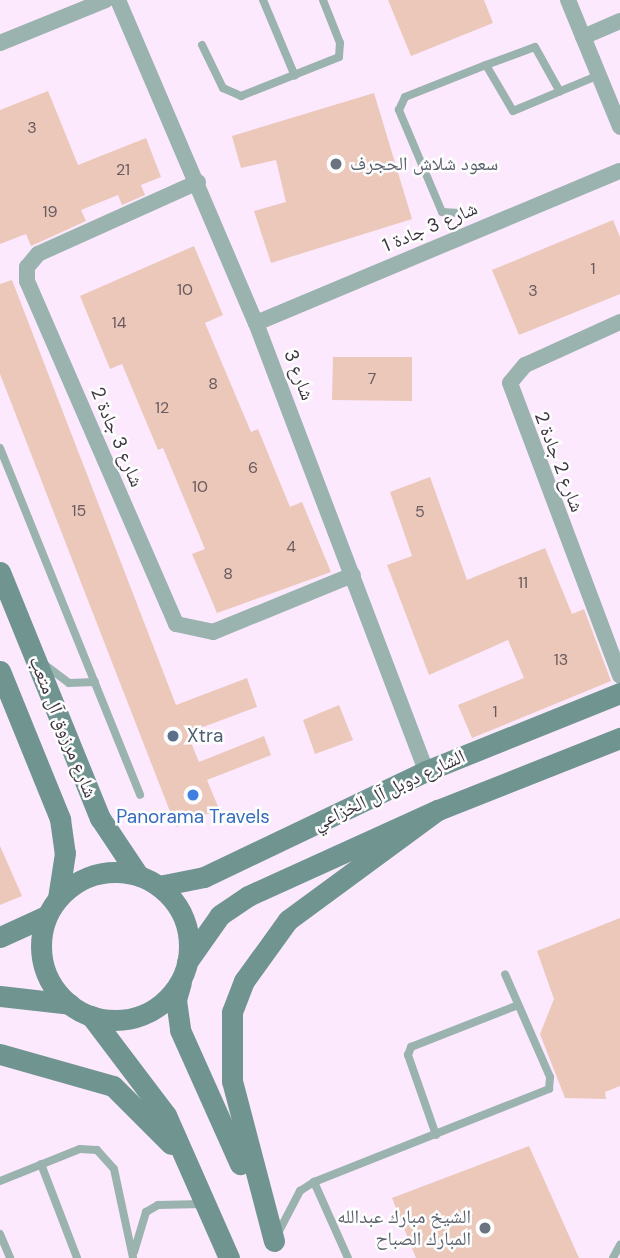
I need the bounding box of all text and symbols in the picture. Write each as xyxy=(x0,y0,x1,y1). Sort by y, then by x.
house number: 3 xyxy=(27,118,37,138)
place label: سعود شلاش الحجرف xyxy=(350,153,498,175)
marker: سعود شلاش الحجرف xyxy=(328,156,344,172)
house number: 21 xyxy=(116,160,130,180)
street label: شارع 3 جادة 1 xyxy=(379,197,481,257)
house number: 19 xyxy=(42,202,58,222)
house number: 1 xyxy=(591,259,595,279)
house number: 10 xyxy=(177,280,193,300)
house number: 3 xyxy=(528,281,538,301)
house number: 14 xyxy=(112,313,126,333)
street label: شارع 3 xyxy=(279,346,319,404)
house number: 7 xyxy=(368,369,376,389)
house number: 8 xyxy=(208,374,218,394)
street label: شارع 3 جادة 2 xyxy=(86,384,148,490)
house number: 12 xyxy=(155,398,169,418)
street label: شارع 2 جادة 2 xyxy=(529,409,589,515)
house number: 6 xyxy=(248,458,258,478)
house number: 10 xyxy=(192,477,208,497)
house number: 15 xyxy=(72,501,86,521)
house number: 5 xyxy=(415,502,425,522)
house number: 4 xyxy=(286,537,296,557)
house number: 8 xyxy=(223,564,233,584)
house number: 11 xyxy=(518,573,528,593)
house number: 13 xyxy=(554,650,568,670)
street label: شارع مرزوق آل متعب xyxy=(24,653,102,801)
house number: 1 xyxy=(493,702,497,722)
place label: Xtra xyxy=(187,725,223,747)
marker: Xtra xyxy=(165,728,181,744)
street label: الشارع دوبل آل الخزاعي xyxy=(309,745,469,835)
marker: Panorama Travels xyxy=(185,787,201,803)
place label: Panorama Travels xyxy=(116,806,270,828)
place label: الشيخ مبارك عبدالله المبارك الصباح xyxy=(337,1206,471,1250)
marker: الشيخ مبارك عبدالله المبارك الصباح xyxy=(477,1220,493,1236)

